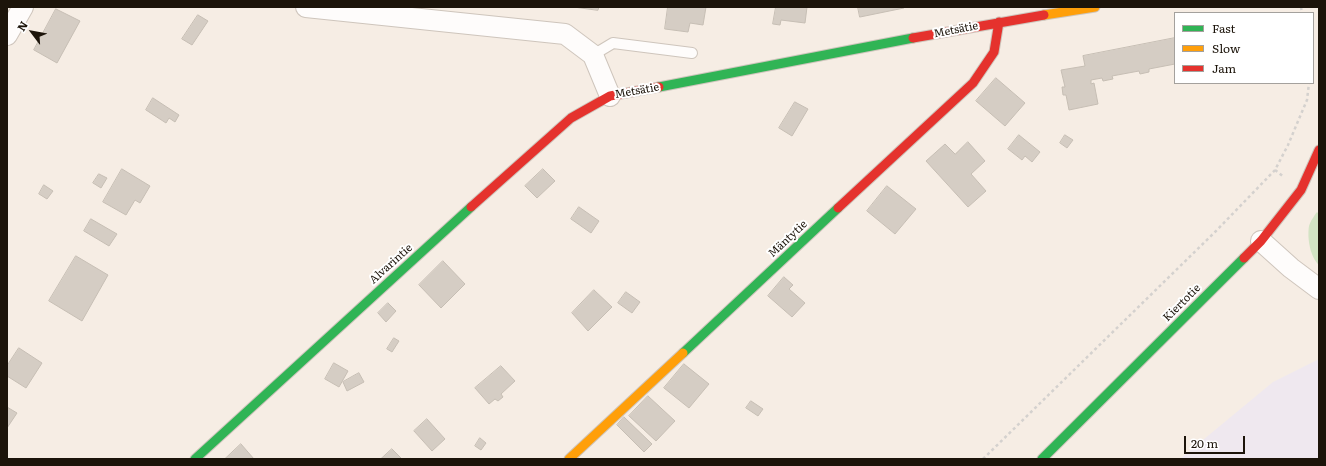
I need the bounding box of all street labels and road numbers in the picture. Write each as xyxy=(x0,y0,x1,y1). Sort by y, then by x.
street label: Metsätie xyxy=(933,19,979,41)
street label: Metsätie xyxy=(614,81,660,101)
street label: Mäntytie xyxy=(766,218,810,260)
street label: Alvarintie xyxy=(367,241,415,287)
street label: Kiertotie xyxy=(1161,282,1203,324)

